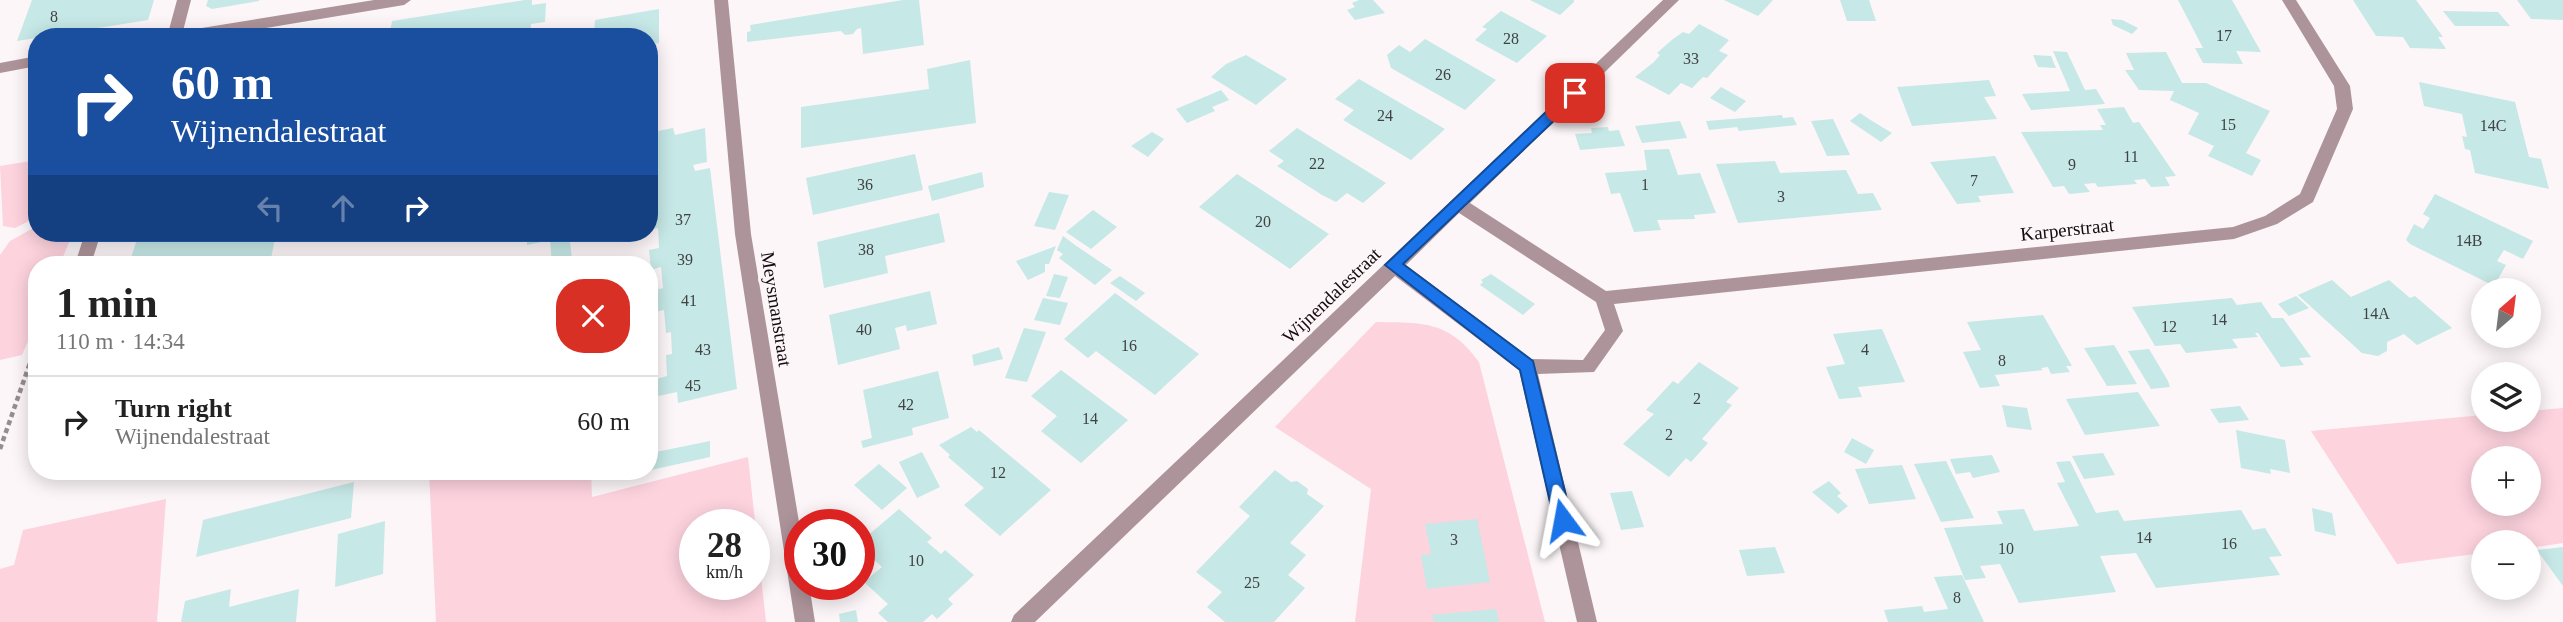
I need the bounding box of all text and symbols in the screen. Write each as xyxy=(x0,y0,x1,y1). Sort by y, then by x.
house number: 8 xyxy=(50,8,58,25)
house number: 17 xyxy=(2216,27,2232,44)
house number: 28 xyxy=(1503,30,1519,47)
house number: 33 xyxy=(1683,50,1699,67)
text: 60 m xyxy=(171,55,273,110)
icon: right xyxy=(56,56,147,147)
pin xyxy=(1545,63,1605,123)
house number: 26 xyxy=(1435,66,1451,83)
icon: arrive xyxy=(1556,74,1594,112)
house number: 24 xyxy=(1377,107,1393,124)
text: Wijnendalestraat xyxy=(171,113,387,149)
house number: 15 xyxy=(2220,116,2236,133)
house number: 14C xyxy=(2480,117,2506,134)
house number: 11 xyxy=(2123,148,2139,165)
house number: 22 xyxy=(1309,155,1325,172)
house number: 9 xyxy=(2068,156,2076,173)
house number: 7 xyxy=(1970,172,1978,189)
house number: 36 xyxy=(857,176,873,193)
house number: 1 xyxy=(1641,176,1649,193)
house number: 3 xyxy=(1777,188,1785,205)
icon: left xyxy=(251,189,289,227)
icon: ahead xyxy=(324,189,362,227)
icon: right xyxy=(397,189,435,227)
house number: 37 xyxy=(675,211,691,228)
house number: 20 xyxy=(1255,213,1271,230)
street label: Karperstraat xyxy=(2019,214,2116,245)
house number: 14B xyxy=(2456,232,2482,249)
house number: 38 xyxy=(858,241,874,258)
street label: Wijnendalestraat xyxy=(1278,243,1385,347)
street label: Meysmanstraat xyxy=(757,250,796,369)
house number: 39 xyxy=(677,251,693,268)
north arrow xyxy=(2471,278,2541,348)
map controls xyxy=(2471,278,2541,600)
button: close xyxy=(556,279,630,353)
text: 1 min xyxy=(56,280,158,326)
house number: 41 xyxy=(681,292,697,309)
house number: 14A xyxy=(2362,305,2390,322)
house number: 14 xyxy=(2211,311,2227,328)
house number: 12 xyxy=(2161,318,2177,335)
house number: 40 xyxy=(856,321,872,338)
text: 110 m · 14:34 xyxy=(56,329,185,354)
house number: 16 xyxy=(1121,337,1137,354)
house number: 43 xyxy=(695,341,711,358)
house number: 4 xyxy=(1861,341,1869,358)
house number: 8 xyxy=(1998,352,2006,369)
button: layers xyxy=(2471,362,2541,432)
house number: 45 xyxy=(685,377,701,394)
house number: 2 xyxy=(1693,390,1701,407)
text: Turn right xyxy=(115,394,232,423)
house number: 42 xyxy=(898,396,914,413)
icon: right xyxy=(56,403,94,441)
text: 60 m xyxy=(577,407,630,436)
house number: 14 xyxy=(1082,410,1098,427)
text: Wijnendalestraat xyxy=(115,424,270,449)
house number: 2 xyxy=(1665,426,1673,443)
button: + xyxy=(2471,446,2541,516)
house number: 12 xyxy=(990,464,1006,481)
position arrow xyxy=(1526,483,1600,557)
speed limit sign: 30 xyxy=(784,509,875,600)
text: 28 xyxy=(707,526,742,565)
house number: 14 xyxy=(2136,529,2152,546)
button: − xyxy=(2471,530,2541,600)
house number: 3 xyxy=(1450,531,1458,548)
house number: 16 xyxy=(2221,535,2237,552)
house number: 10 xyxy=(1998,540,2014,557)
house number: 10 xyxy=(908,552,924,569)
text: km/h xyxy=(706,562,743,582)
house number: 25 xyxy=(1244,574,1260,591)
house number: 8 xyxy=(1953,589,1961,606)

